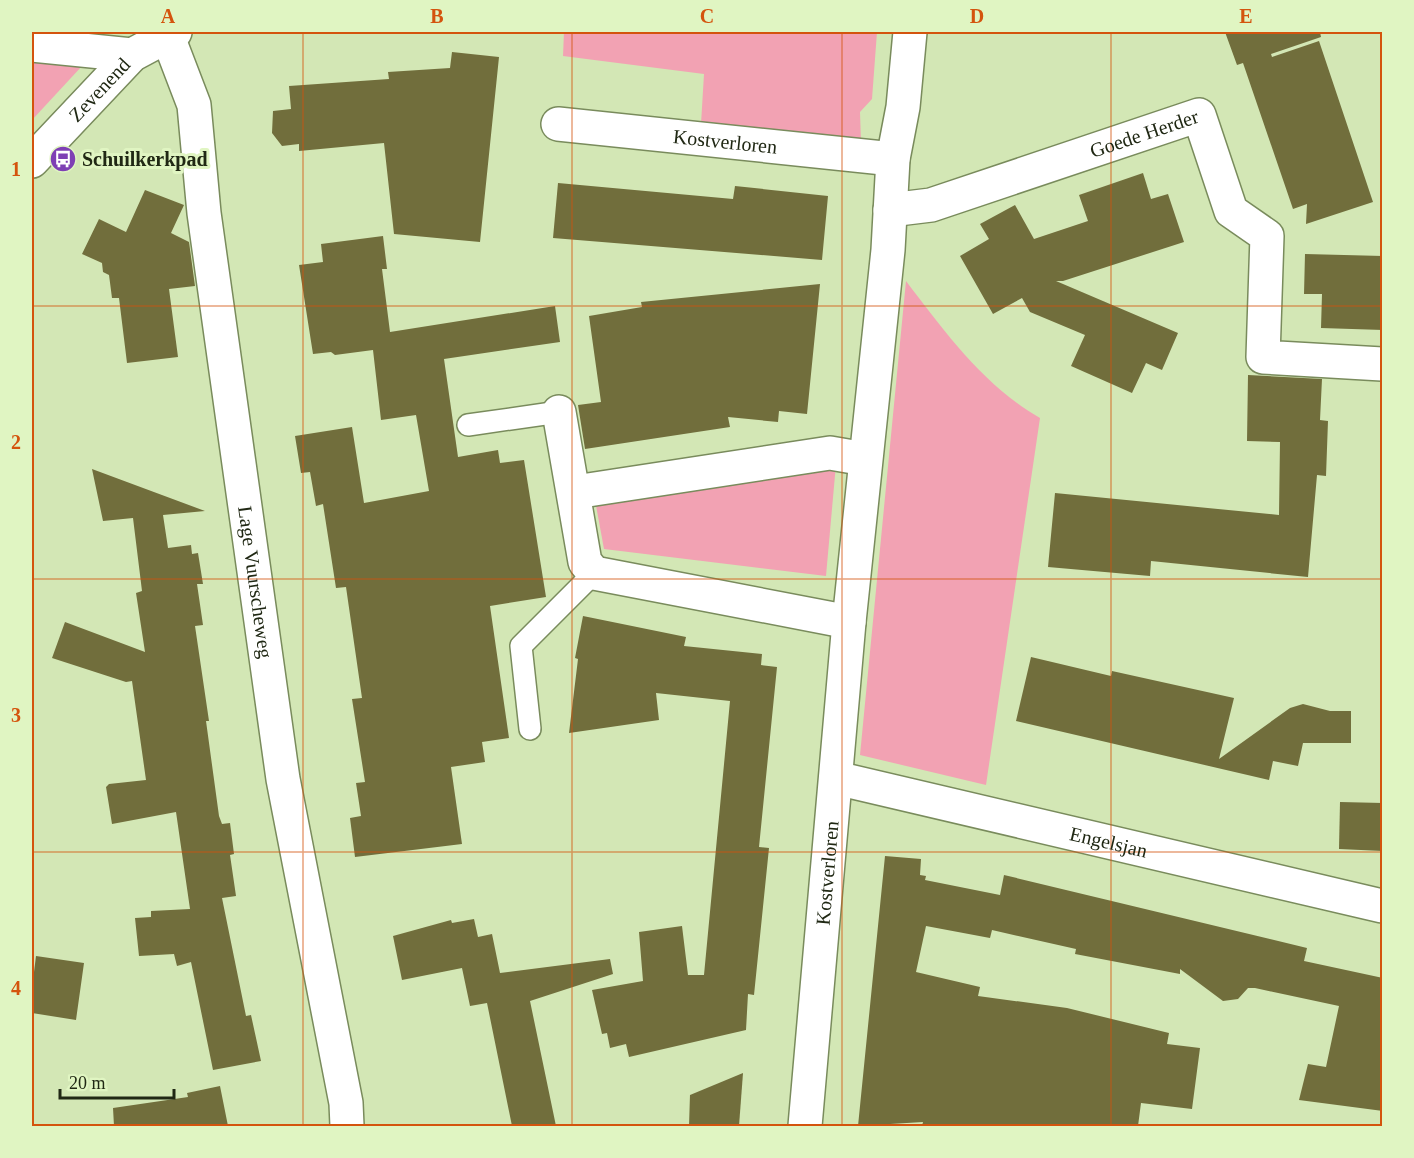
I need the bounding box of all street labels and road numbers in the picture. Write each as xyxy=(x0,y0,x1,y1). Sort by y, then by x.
street label: Zevenend xyxy=(64,53,134,126)
street label: Goede Herder xyxy=(1087,105,1201,162)
street label: Kostverloren xyxy=(672,125,778,158)
street label: Lage Vuurscheweg xyxy=(234,505,277,660)
street label: Kostverloren xyxy=(812,820,843,926)
street label: Engelsjan xyxy=(1068,822,1150,862)

